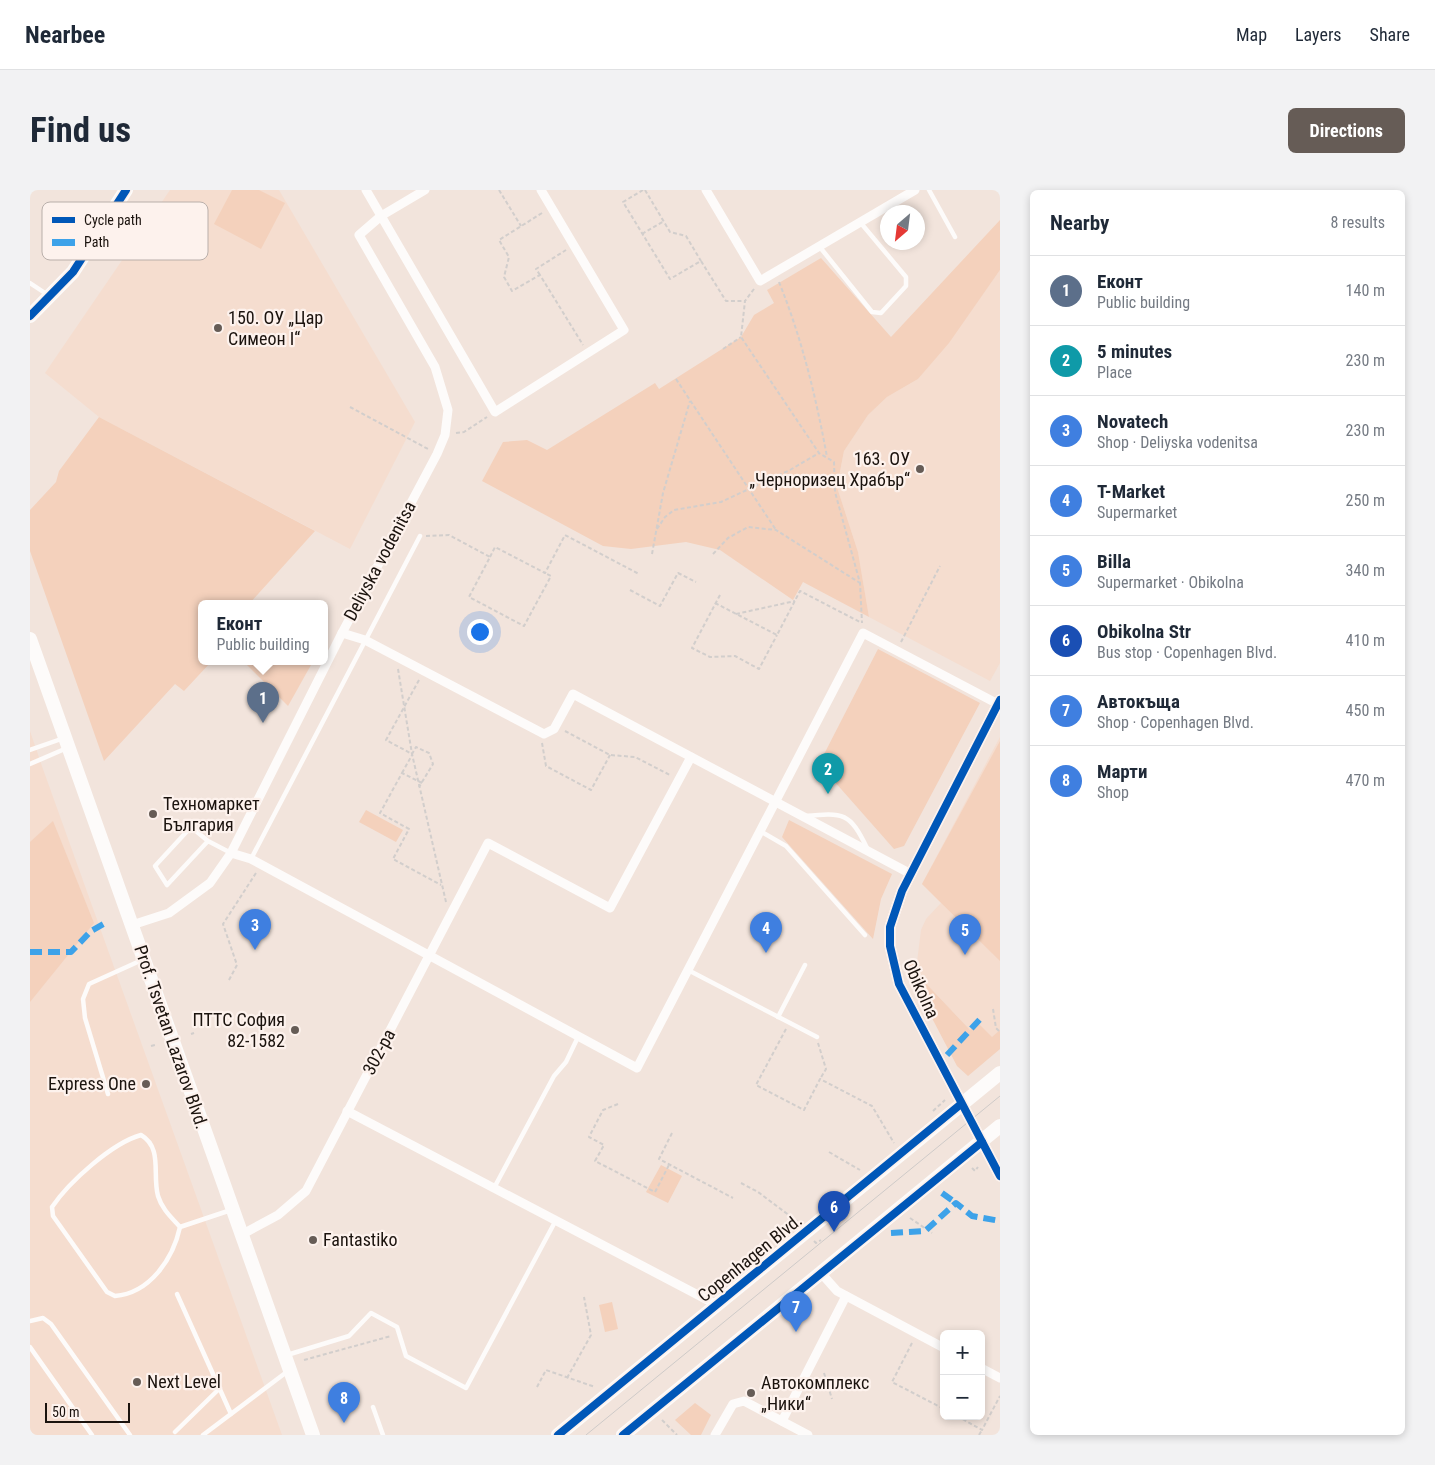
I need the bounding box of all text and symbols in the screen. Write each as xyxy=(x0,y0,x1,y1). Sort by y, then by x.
text: Nearbee xyxy=(25,21,105,49)
text: Map xyxy=(1236,24,1267,45)
text: Layers xyxy=(1295,24,1342,45)
text: Share xyxy=(1370,24,1410,45)
button: Directions xyxy=(1288,108,1405,153)
text: Find us xyxy=(30,110,131,151)
legend xyxy=(42,202,208,260)
north arrow xyxy=(880,205,925,250)
text: Nearby xyxy=(1050,211,1109,235)
text: Cycle path xyxy=(84,212,142,228)
text: 8 results xyxy=(1330,213,1385,232)
text: Path xyxy=(84,234,109,250)
text: Еконт xyxy=(1097,270,1143,293)
text: 1 xyxy=(1062,281,1070,300)
text: 140 m xyxy=(1346,281,1385,300)
text: Public building xyxy=(1097,293,1190,312)
place label: 150. ОУ „Цар Симеон I“ xyxy=(228,307,323,349)
marker: 150. ОУ „Цар Симеон I“ xyxy=(212,322,224,334)
text: 5 minutes xyxy=(1097,340,1172,363)
text: 2 xyxy=(1062,351,1070,370)
text: 230 m xyxy=(1346,351,1385,370)
text: Place xyxy=(1097,363,1132,382)
text: Novatech xyxy=(1097,410,1168,433)
text: 3 xyxy=(1062,421,1070,440)
text: 230 m xyxy=(1346,421,1385,440)
text: Shop · Deliyska vodenitsa xyxy=(1097,433,1258,452)
place label: 163. ОУ „Черноризец Храбър“ xyxy=(749,448,910,490)
marker: 163. ОУ „Черноризец Храбър“ xyxy=(914,463,926,475)
text: T-Market xyxy=(1097,480,1165,503)
text: 4 xyxy=(1062,491,1070,510)
text: 250 m xyxy=(1346,491,1385,510)
street label: Deliyska vodenitsa xyxy=(339,497,420,624)
text: Supermarket xyxy=(1097,503,1177,522)
text: Billa xyxy=(1097,550,1131,573)
text: 5 xyxy=(1062,561,1070,580)
text: 340 m xyxy=(1346,561,1385,580)
text: Supermarket · Obikolna xyxy=(1097,573,1244,592)
popup xyxy=(198,600,328,665)
text: Еконт xyxy=(216,612,262,635)
your location xyxy=(467,619,493,645)
text: Obikolna Str xyxy=(1097,620,1191,643)
text: 6 xyxy=(1062,631,1070,650)
text: 410 m xyxy=(1346,631,1385,650)
text: Public building xyxy=(216,635,310,654)
text: Bus stop · Copenhagen Blvd. xyxy=(1097,643,1277,662)
pin: 1 xyxy=(247,682,279,723)
text: Автокъща xyxy=(1097,690,1180,713)
text: 7 xyxy=(1062,701,1070,720)
text: 450 m xyxy=(1346,701,1385,720)
text: Shop · Copenhagen Blvd. xyxy=(1097,713,1254,732)
pin: 2 xyxy=(812,753,844,794)
text: Марти xyxy=(1097,760,1148,783)
text: 8 xyxy=(1062,771,1070,790)
text: 470 m xyxy=(1346,771,1385,790)
text: Shop xyxy=(1097,783,1129,802)
place label: Техномаркет България xyxy=(163,793,260,835)
marker: Техномаркет България xyxy=(147,808,159,820)
pin: 3 xyxy=(239,909,271,950)
pin: 4 xyxy=(750,912,782,953)
pin: 5 xyxy=(949,914,981,955)
street label: Prof. Tsvetan Lazarov Blvd. xyxy=(130,942,213,1131)
street label: Obikolna xyxy=(899,956,944,1022)
place label: ПТТС София 82-1582 xyxy=(192,1009,285,1051)
marker: ПТТС София 82-1582 xyxy=(289,1024,301,1036)
street label: 302-ра xyxy=(358,1025,399,1078)
place label: Express One xyxy=(48,1073,136,1094)
marker: Express One xyxy=(140,1078,152,1090)
pin: 6 xyxy=(818,1191,850,1232)
street label: Copenhagen Blvd. xyxy=(693,1209,806,1306)
place label: Fantastiko xyxy=(323,1229,397,1250)
marker: Fantastiko xyxy=(307,1234,319,1246)
pin: 7 xyxy=(780,1291,812,1332)
map controls xyxy=(940,1330,985,1420)
button: + xyxy=(940,1330,985,1375)
place label: Next Level xyxy=(147,1371,221,1392)
place label: Автокомплекс „Ники“ xyxy=(761,1372,869,1414)
button: − xyxy=(940,1375,985,1420)
marker: Next Level xyxy=(131,1376,143,1388)
pin: 8 xyxy=(328,1382,360,1423)
marker: Автокомплекс „Ники“ xyxy=(745,1387,757,1399)
scale bar xyxy=(45,1400,130,1423)
text: 50 m xyxy=(52,1404,80,1420)

